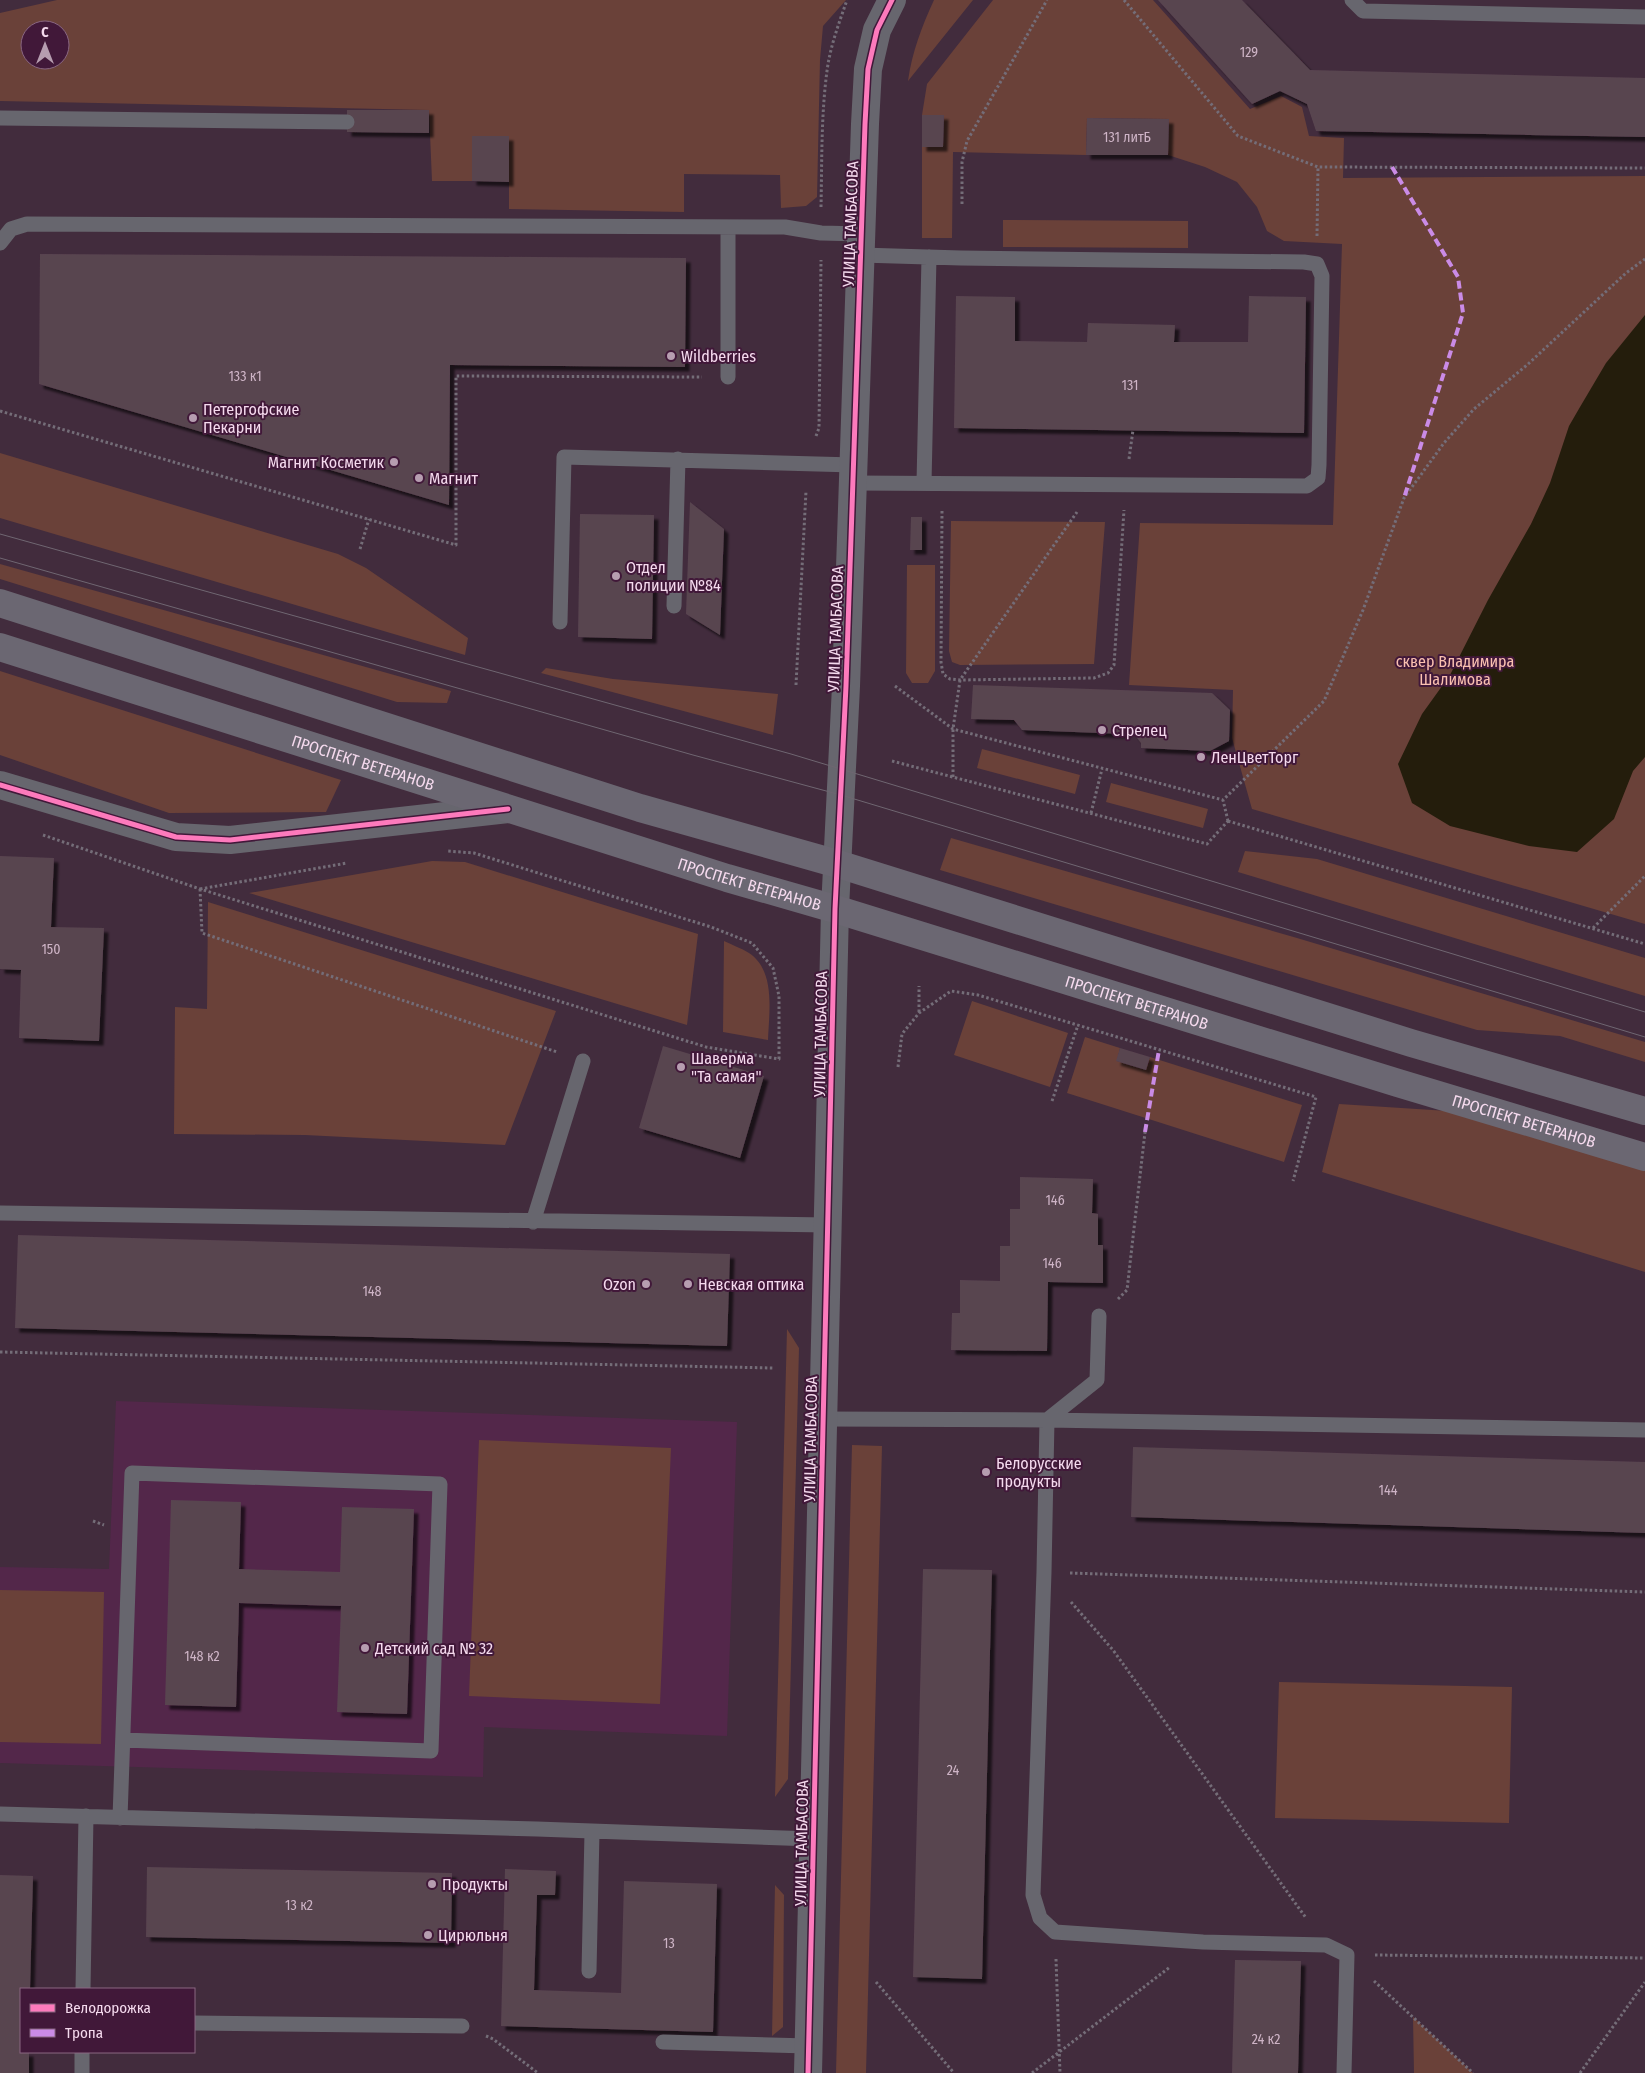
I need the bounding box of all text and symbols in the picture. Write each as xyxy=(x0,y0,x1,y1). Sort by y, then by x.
north arrow xyxy=(20,20,70,70)
text: С xyxy=(41,24,49,41)
house number: 129 xyxy=(1240,44,1258,61)
house number: 131 литБ xyxy=(1103,129,1151,146)
street label: УЛИЦА ТАМБАСОВА xyxy=(839,160,862,288)
place label: Wildberries xyxy=(681,347,756,366)
marker: Wildberries xyxy=(665,350,677,362)
house number: 133 к1 xyxy=(228,368,262,385)
house number: 131 xyxy=(1122,377,1138,394)
place label: Петергофские Пекарни xyxy=(203,400,300,437)
marker: Петергофские Пекарни xyxy=(187,412,199,424)
place label: Магнит Косметик xyxy=(268,453,384,472)
marker: Магнит Косметик xyxy=(388,456,400,468)
place label: Магнит xyxy=(429,469,479,488)
marker: Магнит xyxy=(413,472,425,484)
place label: Отдел полиции №84 xyxy=(626,558,721,595)
street label: УЛИЦА ТАМБАСОВА xyxy=(824,565,847,693)
marker: Отдел полиции №84 xyxy=(610,570,622,582)
park label: сквер Владимира Шалимова xyxy=(1396,652,1514,689)
place label: Стрелец xyxy=(1112,721,1167,740)
marker: Стрелец xyxy=(1096,724,1108,736)
street label: ПРОСПЕКТ ВЕТЕРАНОВ xyxy=(289,731,437,794)
place label: ЛенЦветТорг xyxy=(1211,748,1299,767)
marker: ЛенЦветТорг xyxy=(1195,751,1207,763)
street label: ПРОСПЕКТ ВЕТЕРАНОВ xyxy=(675,854,823,915)
house number: 150 xyxy=(41,941,61,958)
street label: УЛИЦА ТАМБАСОВА xyxy=(810,970,831,1098)
street label: ПРОСПЕКТ ВЕТЕРАНОВ xyxy=(1063,972,1211,1034)
place label: Шаверма "Та самая" xyxy=(691,1049,762,1086)
marker: Шаверма "Та самая" xyxy=(675,1061,687,1073)
street label: ПРОСПЕКТ ВЕТЕРАНОВ xyxy=(1450,1091,1598,1152)
house number: 146 xyxy=(1045,1192,1065,1209)
house number: 146 xyxy=(1042,1255,1062,1272)
place label: Ozon xyxy=(603,1275,636,1294)
place label: Невская оптика xyxy=(698,1275,804,1294)
marker: Ozon xyxy=(640,1278,652,1290)
marker: Невская оптика xyxy=(682,1278,694,1290)
house number: 148 xyxy=(362,1283,382,1300)
street label: УЛИЦА ТАМБАСОВА xyxy=(800,1375,821,1503)
place label: Белорусские продукты xyxy=(996,1454,1082,1491)
marker: Белорусские продукты xyxy=(980,1466,992,1478)
house number: 144 xyxy=(1378,1482,1398,1499)
place label: Детский сад № 32 xyxy=(374,1639,493,1658)
marker: Детский сад № 32 xyxy=(359,1642,371,1654)
house number: 148 к2 xyxy=(184,1648,220,1665)
house number: 24 xyxy=(947,1762,960,1779)
street label: УЛИЦА ТАМБАСОВА xyxy=(791,1779,812,1907)
place label: Продукты xyxy=(442,1875,508,1894)
marker: Продукты xyxy=(426,1878,438,1890)
house number: 13 к2 xyxy=(285,1897,313,1914)
place label: Цирюльня xyxy=(438,1926,508,1945)
marker: Цирюльня xyxy=(422,1929,434,1941)
house number: 13 xyxy=(663,1935,675,1952)
legend xyxy=(20,1988,195,2053)
text: Велодорожка xyxy=(65,1999,151,2017)
text: Тропа xyxy=(65,2024,103,2042)
house number: 24 к2 xyxy=(1252,2031,1280,2048)

